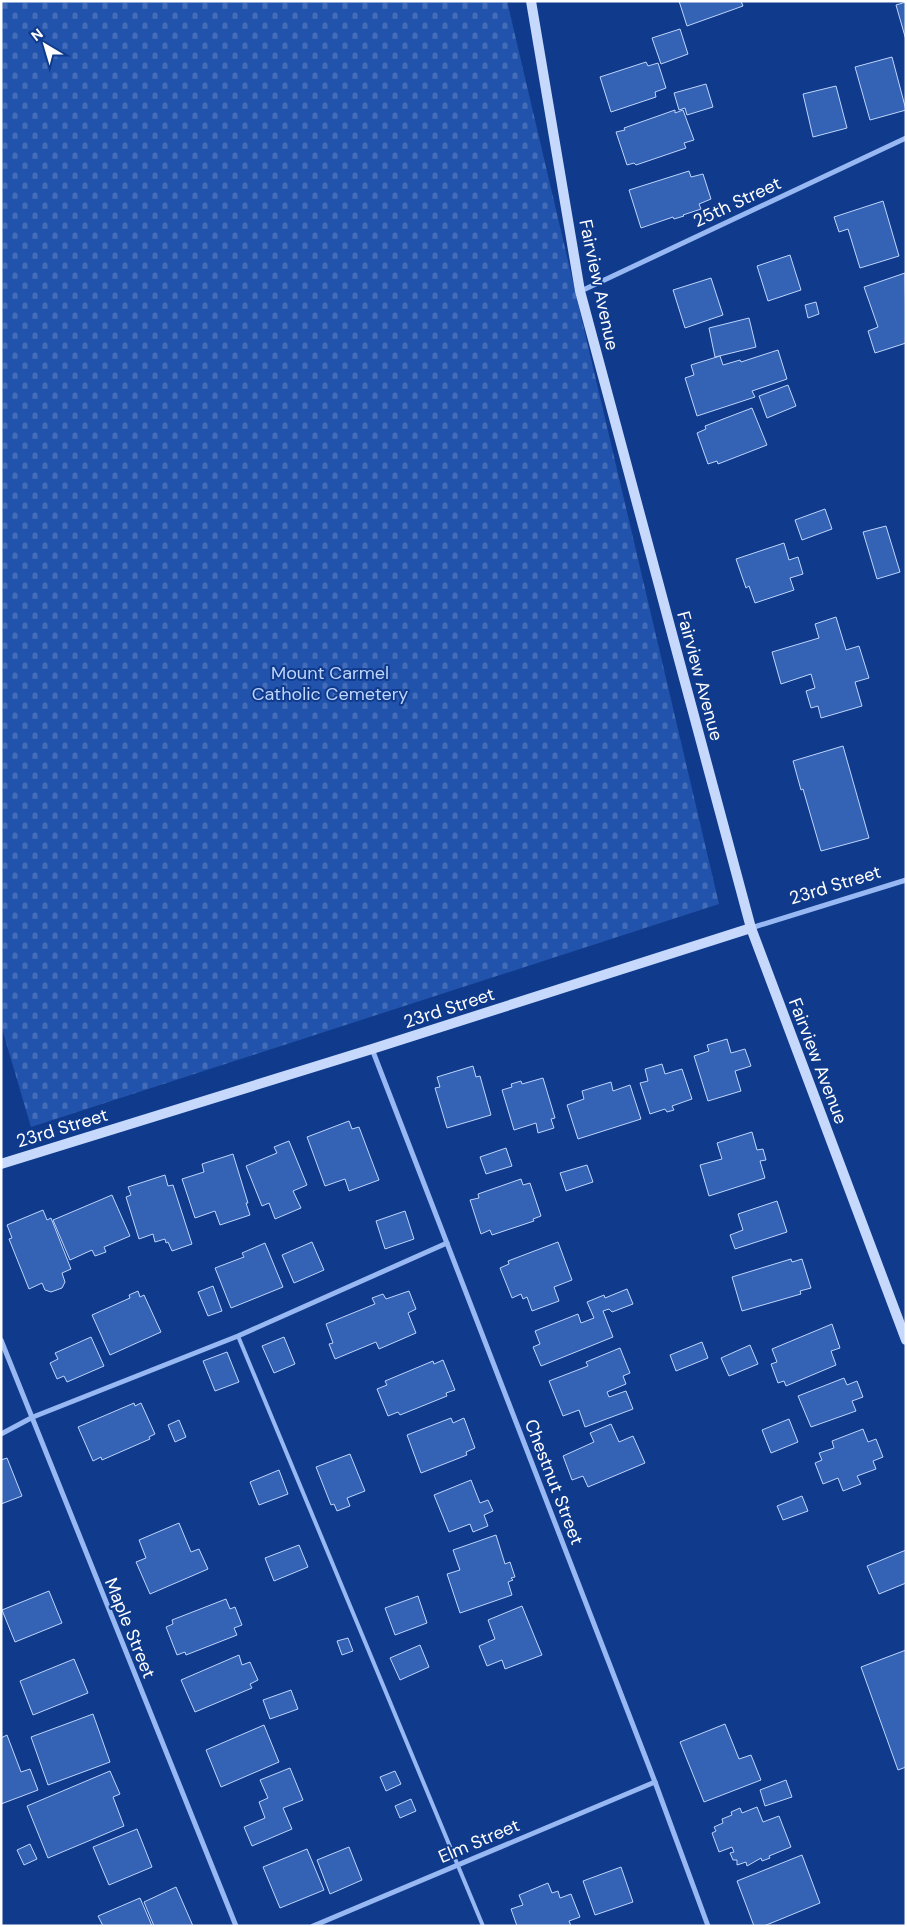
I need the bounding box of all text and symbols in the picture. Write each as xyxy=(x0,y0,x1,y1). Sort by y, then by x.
north arrow xyxy=(20,20,70,70)
text: N xyxy=(27,25,47,45)
street label: 25th Street xyxy=(689,171,785,233)
street label: Fairview Avenue xyxy=(573,217,625,353)
street label: Fairview Avenue xyxy=(671,609,729,743)
park label: Mount Carmel Catholic Cemetery xyxy=(252,661,408,706)
street label: 23rd Street xyxy=(786,860,884,910)
street label: 23rd Street xyxy=(400,982,498,1034)
street label: Fairview Avenue xyxy=(783,995,853,1127)
street label: 23rd Street xyxy=(13,1103,111,1153)
street label: Chestnut Street xyxy=(519,1416,589,1548)
street label: Maple Street xyxy=(99,1574,161,1682)
street label: Elm Street xyxy=(435,1813,523,1869)

